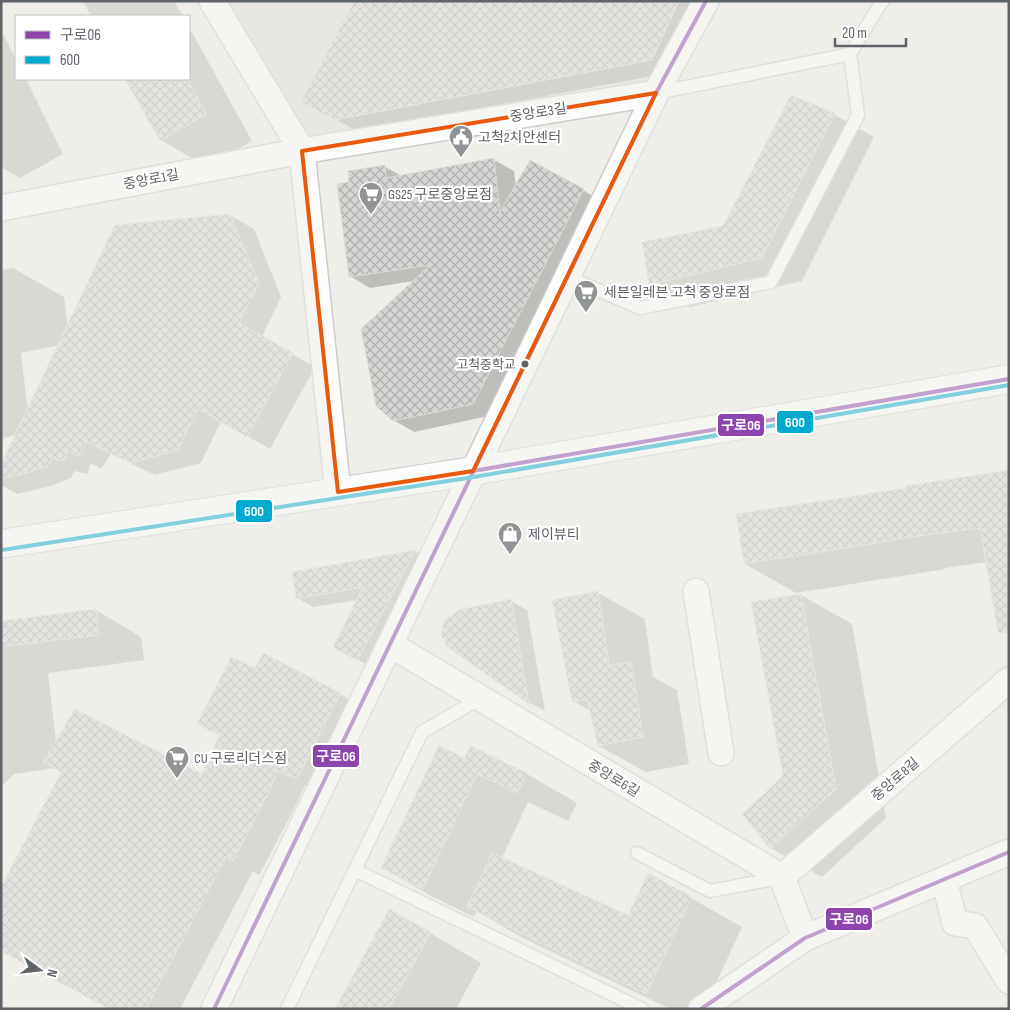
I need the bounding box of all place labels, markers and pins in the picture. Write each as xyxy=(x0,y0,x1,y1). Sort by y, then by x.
public building icon: 고척2치안센터 xyxy=(448,124,474,158)
place label: 고척2치안센터 xyxy=(478,129,561,146)
supermarket icon: GS25 구로중앙로점 xyxy=(358,181,384,215)
place label: GS25 구로중앙로점 xyxy=(388,186,492,203)
supermarket icon: 세븐일레븐 고척 중앙로점 xyxy=(573,279,599,313)
place label: 세븐일레븐 고척 중앙로점 xyxy=(604,284,750,301)
place label: 고척중학교 xyxy=(456,357,516,373)
marker: 고척중학교 xyxy=(520,359,530,369)
shop icon: 제이뷰티 xyxy=(497,521,523,555)
place label: 제이뷰티 xyxy=(528,526,580,543)
supermarket icon: CU 구로리더스점 xyxy=(164,745,190,779)
place label: CU 구로리더스점 xyxy=(194,750,287,767)

